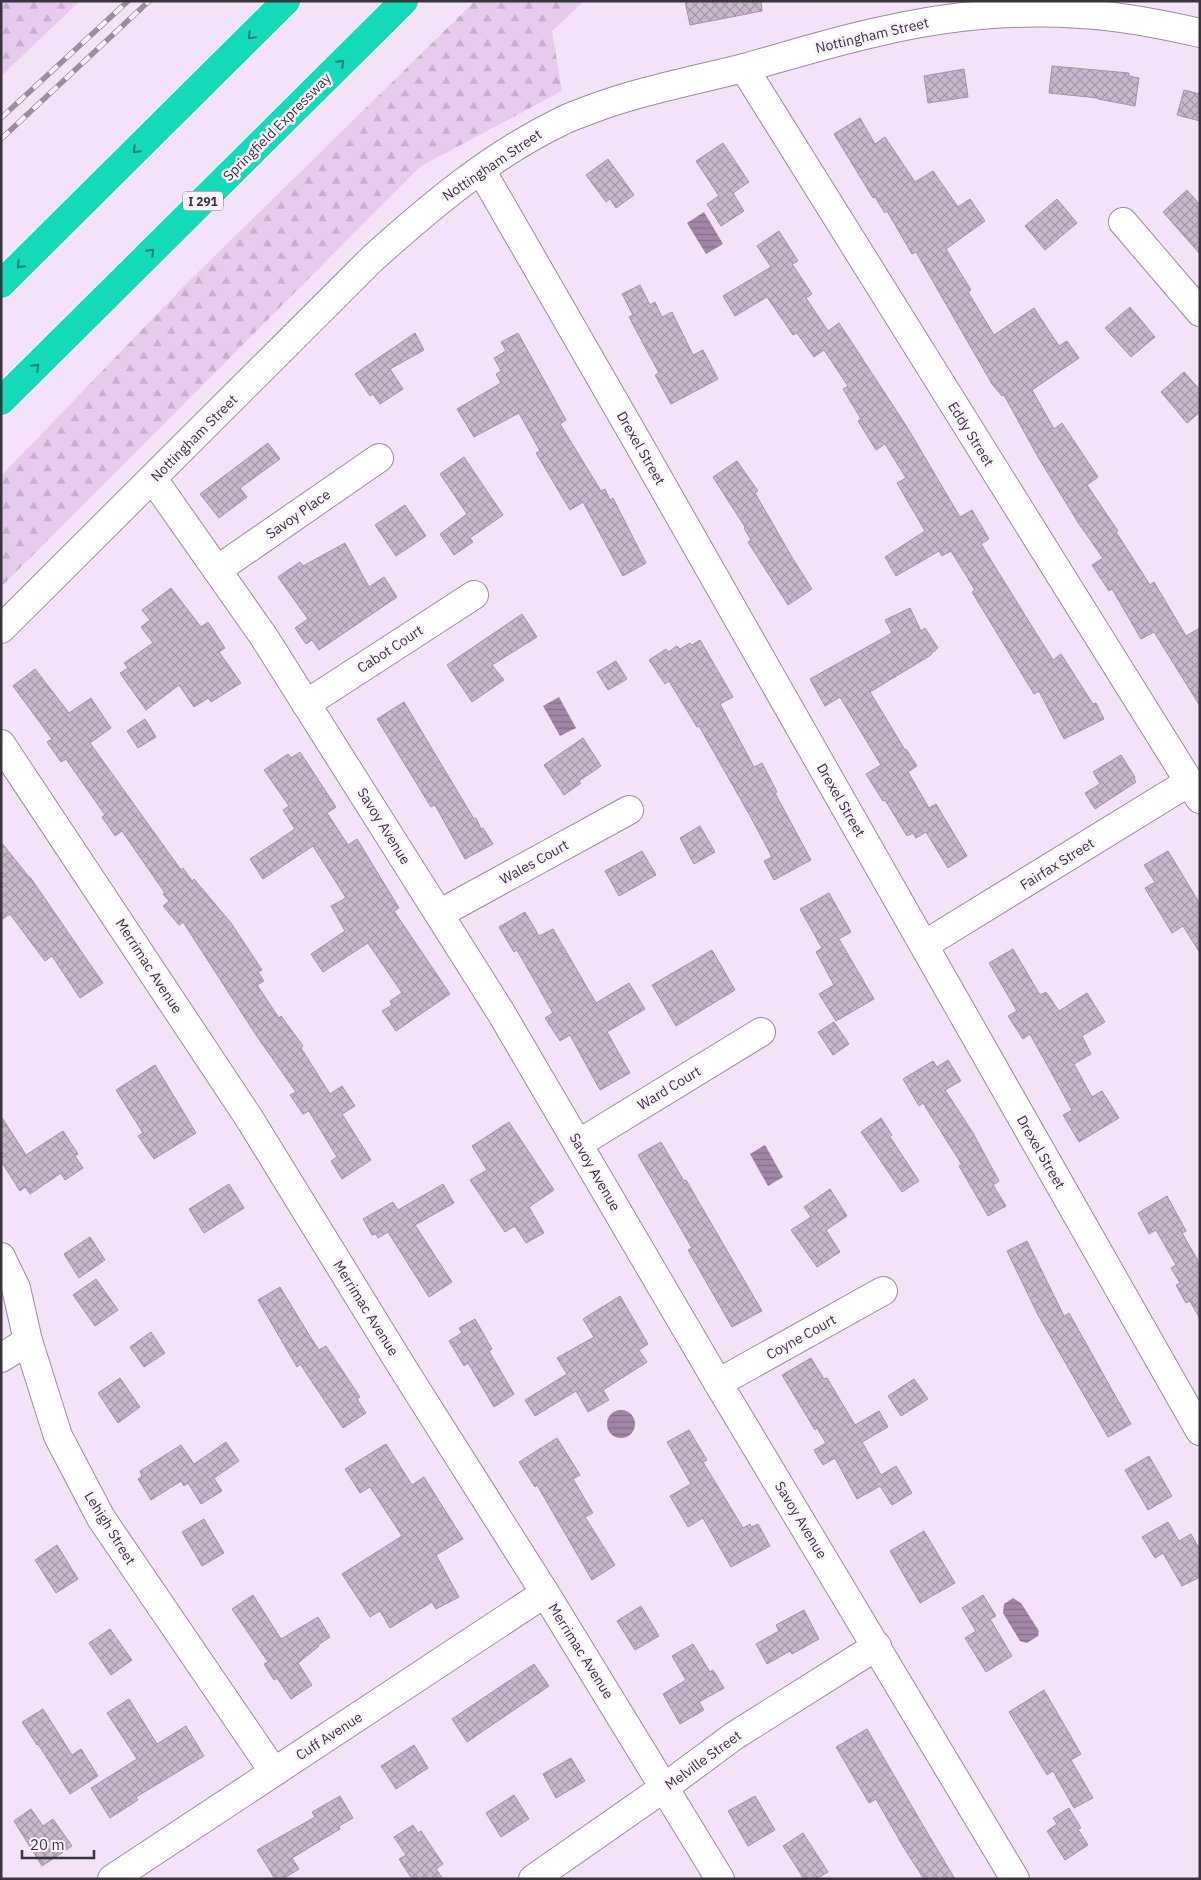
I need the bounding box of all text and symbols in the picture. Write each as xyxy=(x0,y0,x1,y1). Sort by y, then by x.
street label: Nottingham Street xyxy=(814,13,930,57)
one-way arrow xyxy=(248,30,257,39)
one-way arrow xyxy=(335,60,344,69)
street label: Springfield Expressway xyxy=(219,69,335,185)
street label: Nottingham Street xyxy=(439,125,545,205)
one-way arrow xyxy=(133,144,142,153)
road number: I 291 xyxy=(183,192,223,210)
one-way arrow xyxy=(146,249,155,258)
one-way arrow xyxy=(17,259,26,268)
one-way arrow xyxy=(30,363,39,372)
street label: Nottingham Street xyxy=(147,391,241,485)
street label: Eddy Street xyxy=(944,398,998,470)
street label: Drexel Street xyxy=(613,408,669,488)
street label: Savoy Place xyxy=(262,485,334,543)
street label: Cabot Court xyxy=(354,621,426,677)
street label: Drexel Street xyxy=(813,760,869,840)
street label: Savoy Avenue xyxy=(353,784,415,868)
street label: Fairfax Street xyxy=(1017,834,1098,894)
street label: Wales Court xyxy=(496,836,572,888)
street label: Merrimac Avenue xyxy=(112,915,187,1017)
street label: Ward Court xyxy=(634,1062,704,1114)
street label: Drexel Street xyxy=(1013,1112,1069,1192)
street label: Savoy Avenue xyxy=(565,1130,625,1214)
street label: Merrimac Avenue xyxy=(329,1257,403,1360)
street label: Coyne Court xyxy=(763,1310,839,1364)
street label: Savoy Avenue xyxy=(771,1478,831,1562)
street label: Lehigh Street xyxy=(80,1488,140,1568)
street label: Merrimac Avenue xyxy=(544,1600,618,1703)
street label: Cuff Avenue xyxy=(292,1708,366,1764)
street label: Melville Street xyxy=(661,1726,745,1794)
scale bar xyxy=(22,1828,95,1860)
text: 20 m xyxy=(30,1835,65,1854)

